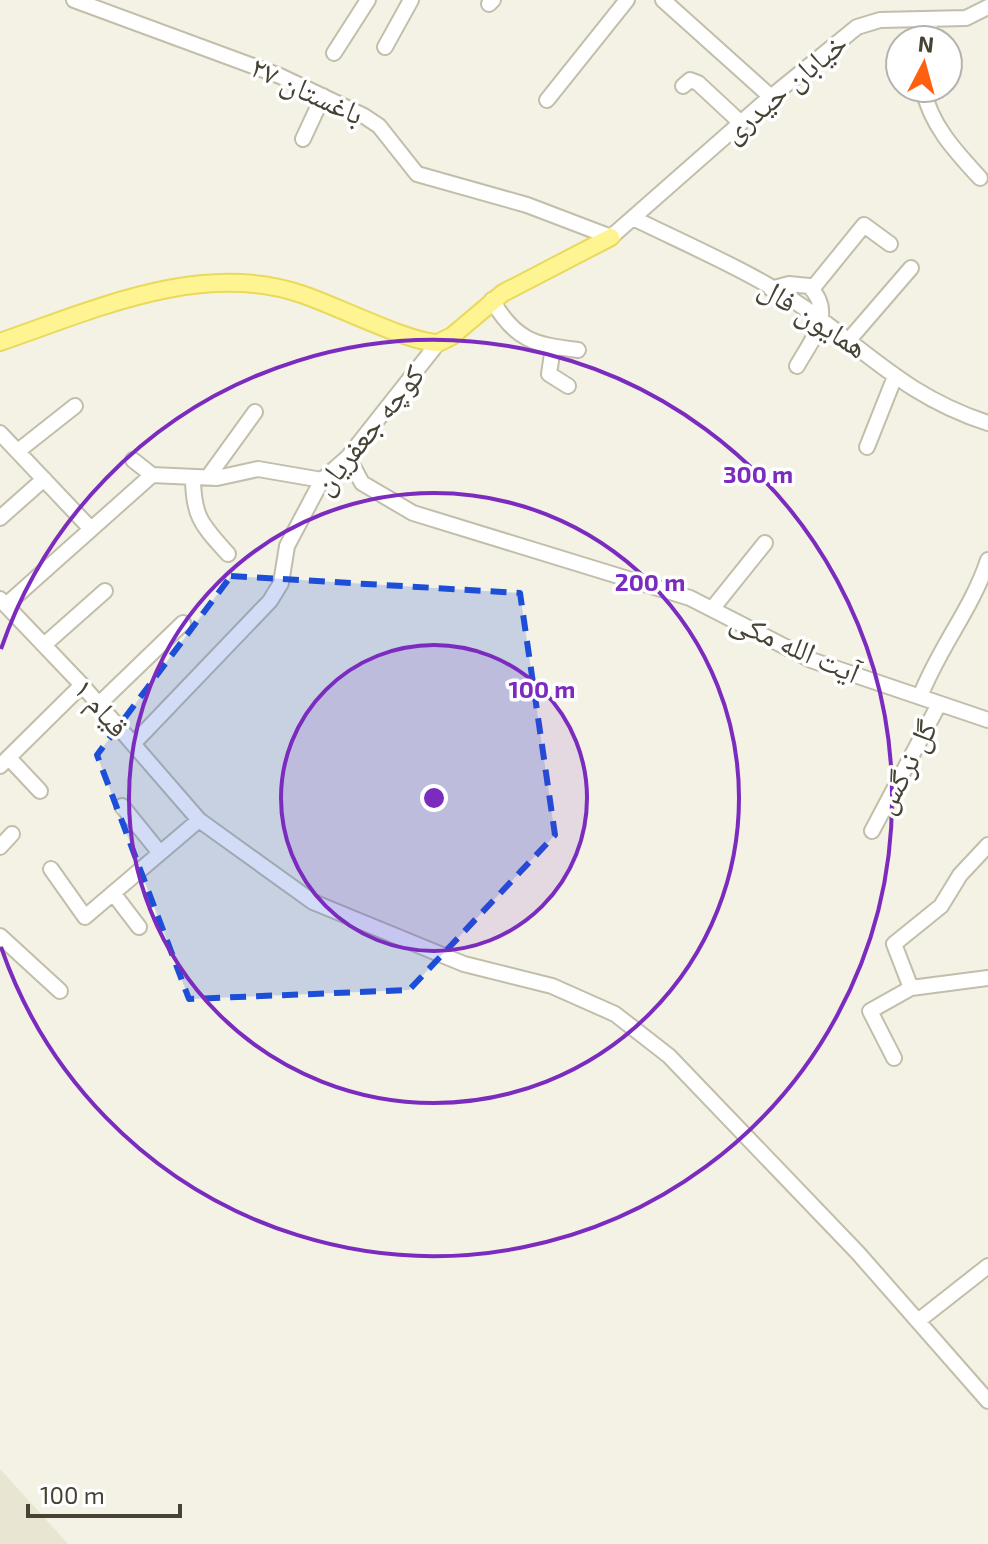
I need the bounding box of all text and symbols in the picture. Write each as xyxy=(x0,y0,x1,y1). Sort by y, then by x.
street label: خیابان حیدری xyxy=(714,24,855,151)
north arrow xyxy=(884,24,964,104)
text: N xyxy=(917,29,935,57)
street label: باغستان ۲۷ xyxy=(245,47,370,133)
street label: همایون فال xyxy=(752,268,875,366)
street label: کوچه جعفریان xyxy=(304,357,432,502)
text: 300 m xyxy=(723,459,793,488)
text: 200 m xyxy=(615,567,685,596)
street label: آیت الله مکی xyxy=(725,601,867,692)
street label: قیام ۱ xyxy=(65,670,138,745)
text: 100 m xyxy=(509,674,575,703)
street label: گل نرگس xyxy=(865,713,945,820)
centre of rings xyxy=(420,784,448,812)
scale bar xyxy=(28,1468,180,1518)
text: 100 m xyxy=(40,1480,105,1509)

